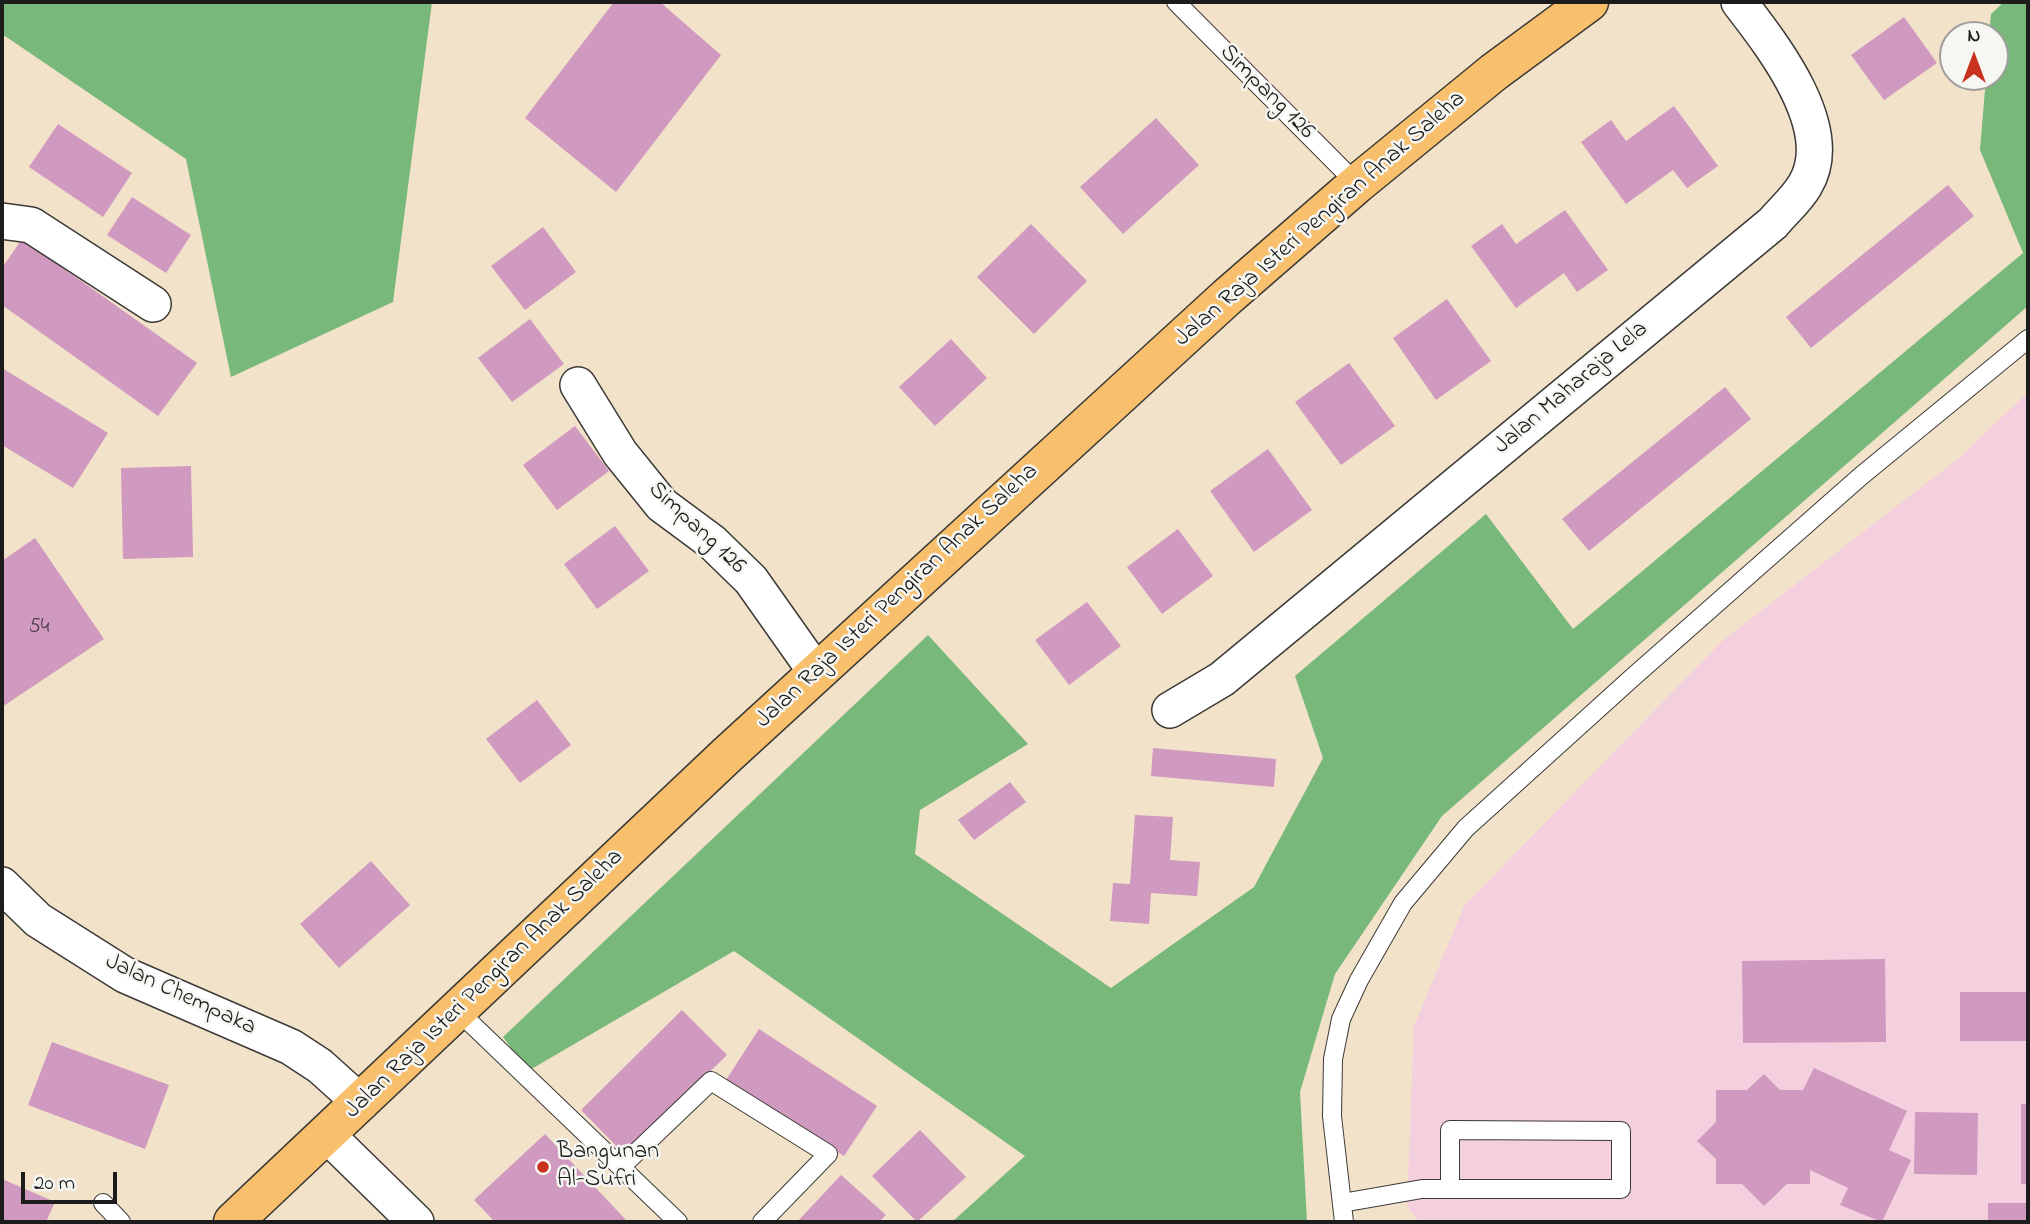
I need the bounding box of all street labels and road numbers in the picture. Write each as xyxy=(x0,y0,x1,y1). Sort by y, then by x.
street label: Simpang 126 xyxy=(1212,39,1320,147)
street label: Jalan Raja Isteri Pengiran Anak Saleha xyxy=(1170,86,1472,354)
street label: Jalan Maharaja Lela xyxy=(1489,316,1655,462)
street label: Jalan Raja Isteri Pengiran Anak Saleha xyxy=(751,458,1045,736)
street label: Simpang 126 xyxy=(641,476,751,582)
street label: Jalan Raja Isteri Pengiran Anak Saleha xyxy=(340,844,630,1126)
street label: Jalan Chempaka xyxy=(100,949,260,1043)

